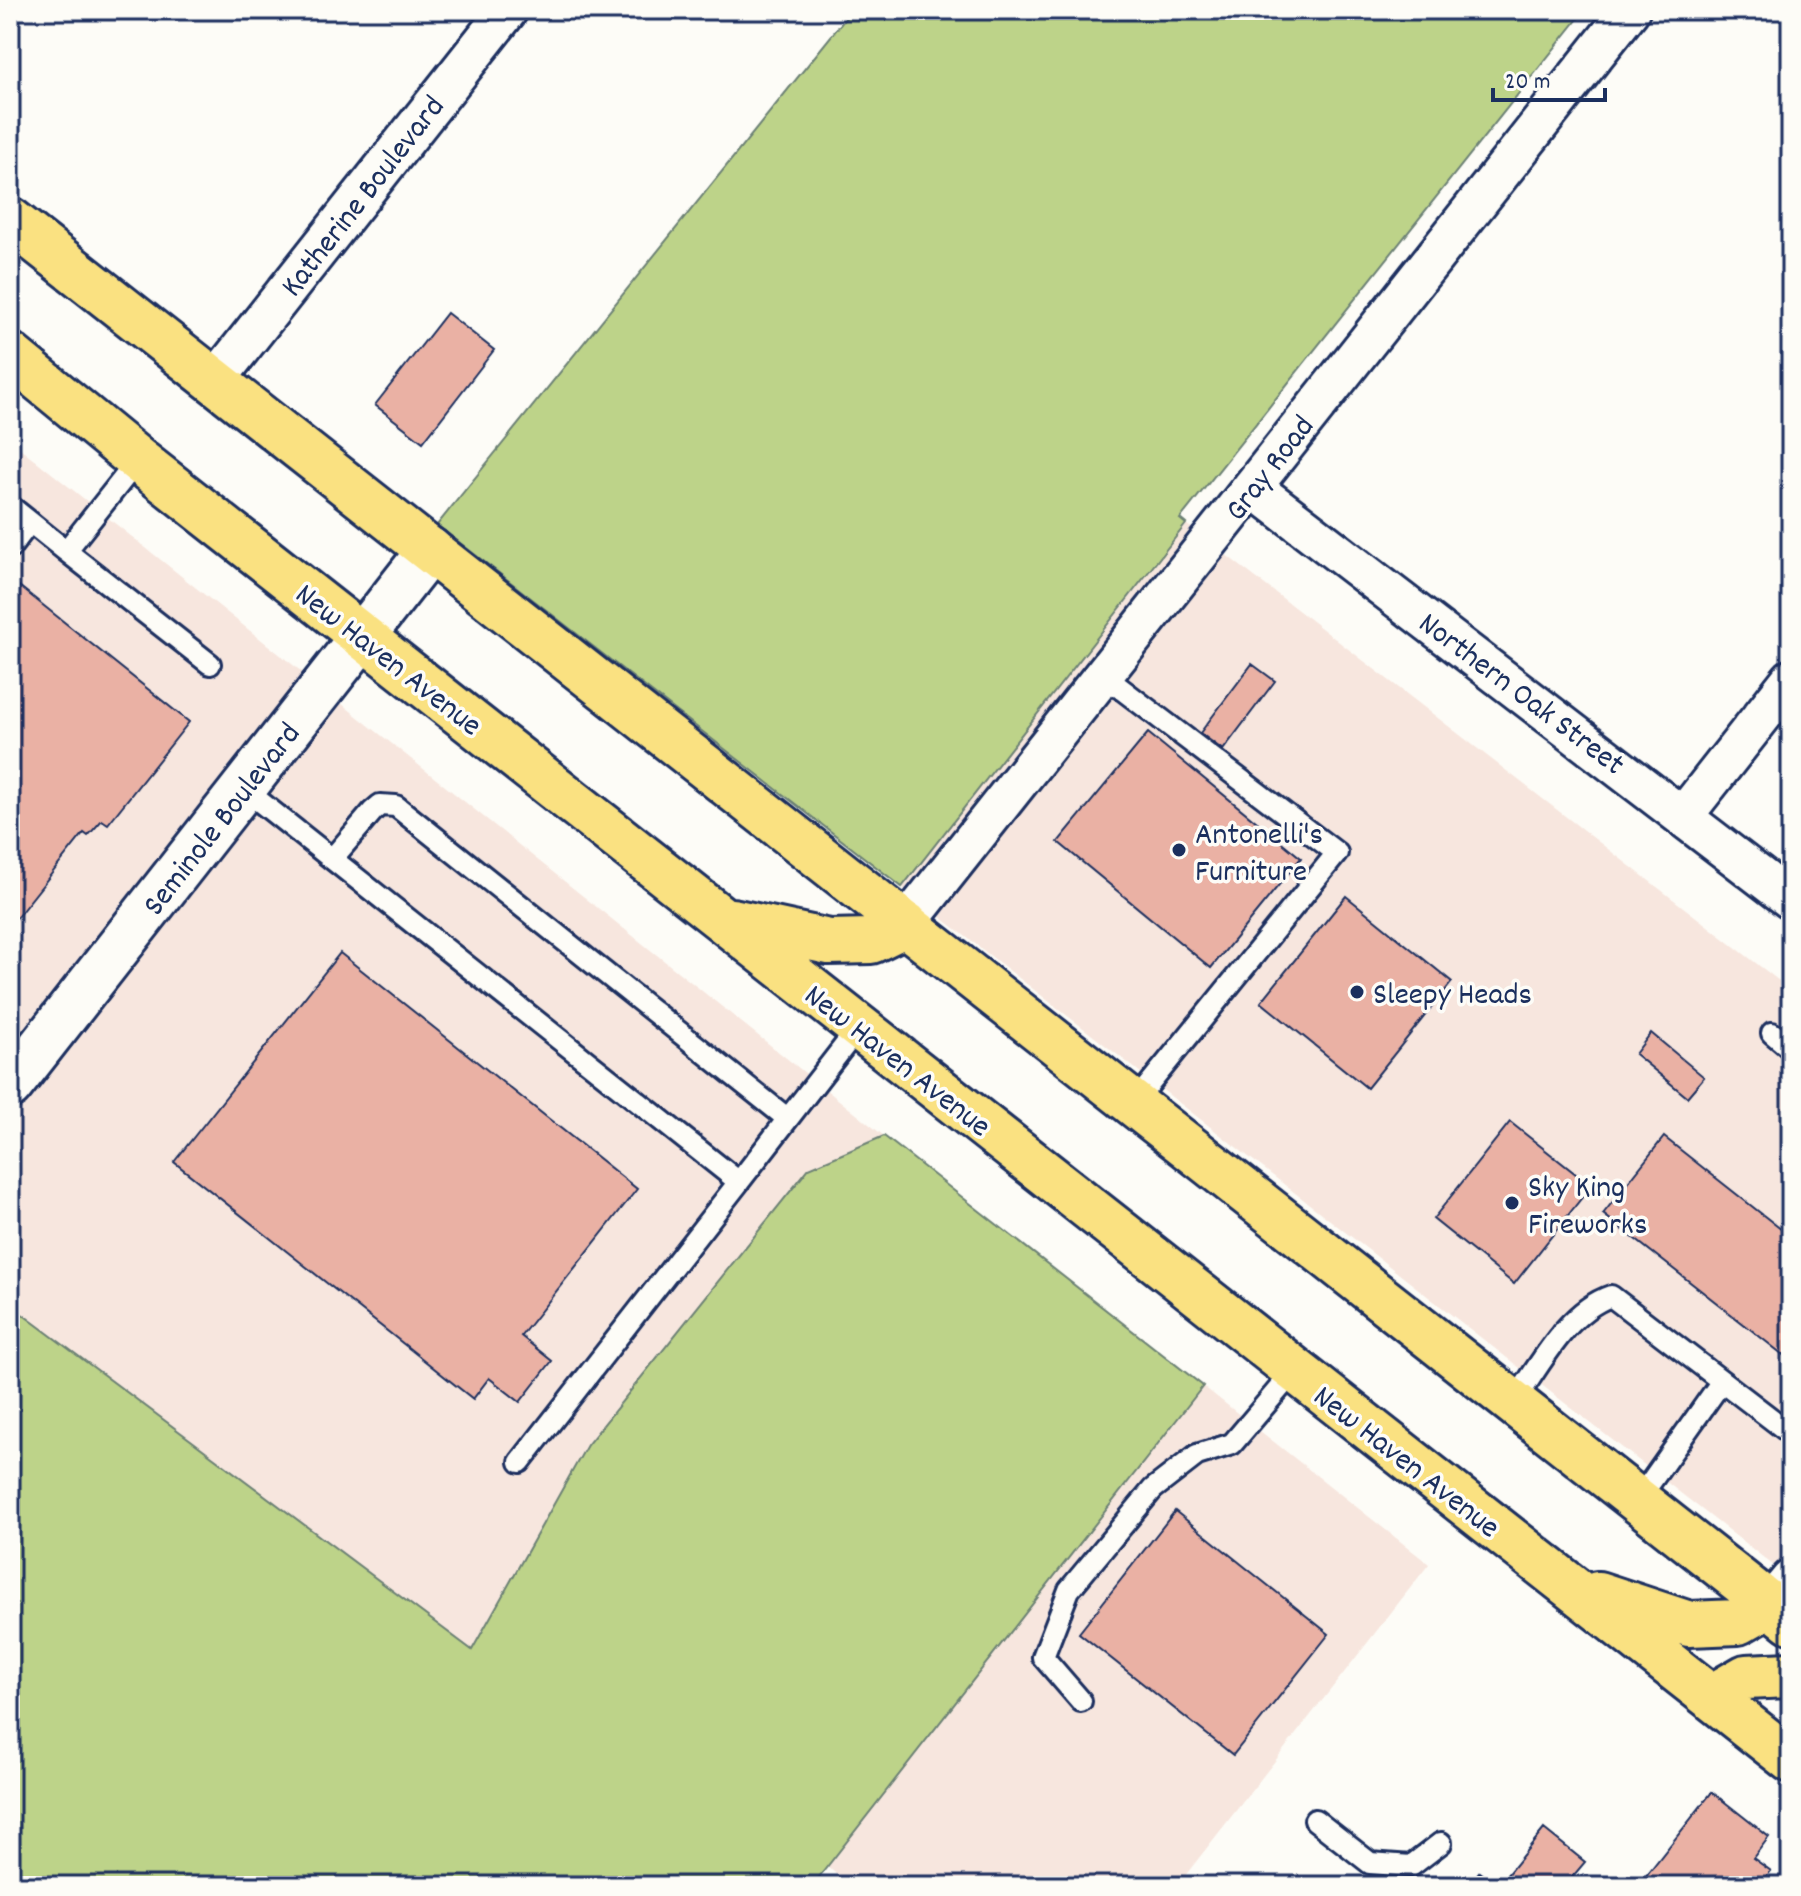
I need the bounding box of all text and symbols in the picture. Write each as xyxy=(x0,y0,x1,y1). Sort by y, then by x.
scale bar xyxy=(1493,52,1605,102)
text: 20 m xyxy=(1505,66,1551,100)
street label: Katherine Boulevard xyxy=(272,88,458,309)
street label: Gray Road xyxy=(1216,407,1328,533)
street label: New Haven Avenue xyxy=(284,574,490,750)
street label: Northern Oak Street xyxy=(1407,603,1633,789)
street label: Seminole Boulevard xyxy=(134,715,314,928)
place label: Antonelli's Furniture xyxy=(1195,814,1323,897)
marker: Antonelli's Furniture xyxy=(1170,841,1188,859)
place label: Sleepy Heads xyxy=(1373,974,1532,1020)
street label: New Haven Avenue xyxy=(793,975,999,1151)
marker: Sleepy Heads xyxy=(1348,983,1366,1001)
place label: Sky King Fireworks xyxy=(1528,1167,1647,1250)
marker: Sky King Fireworks xyxy=(1503,1194,1521,1212)
street label: New Haven Avenue xyxy=(1302,1376,1508,1552)

